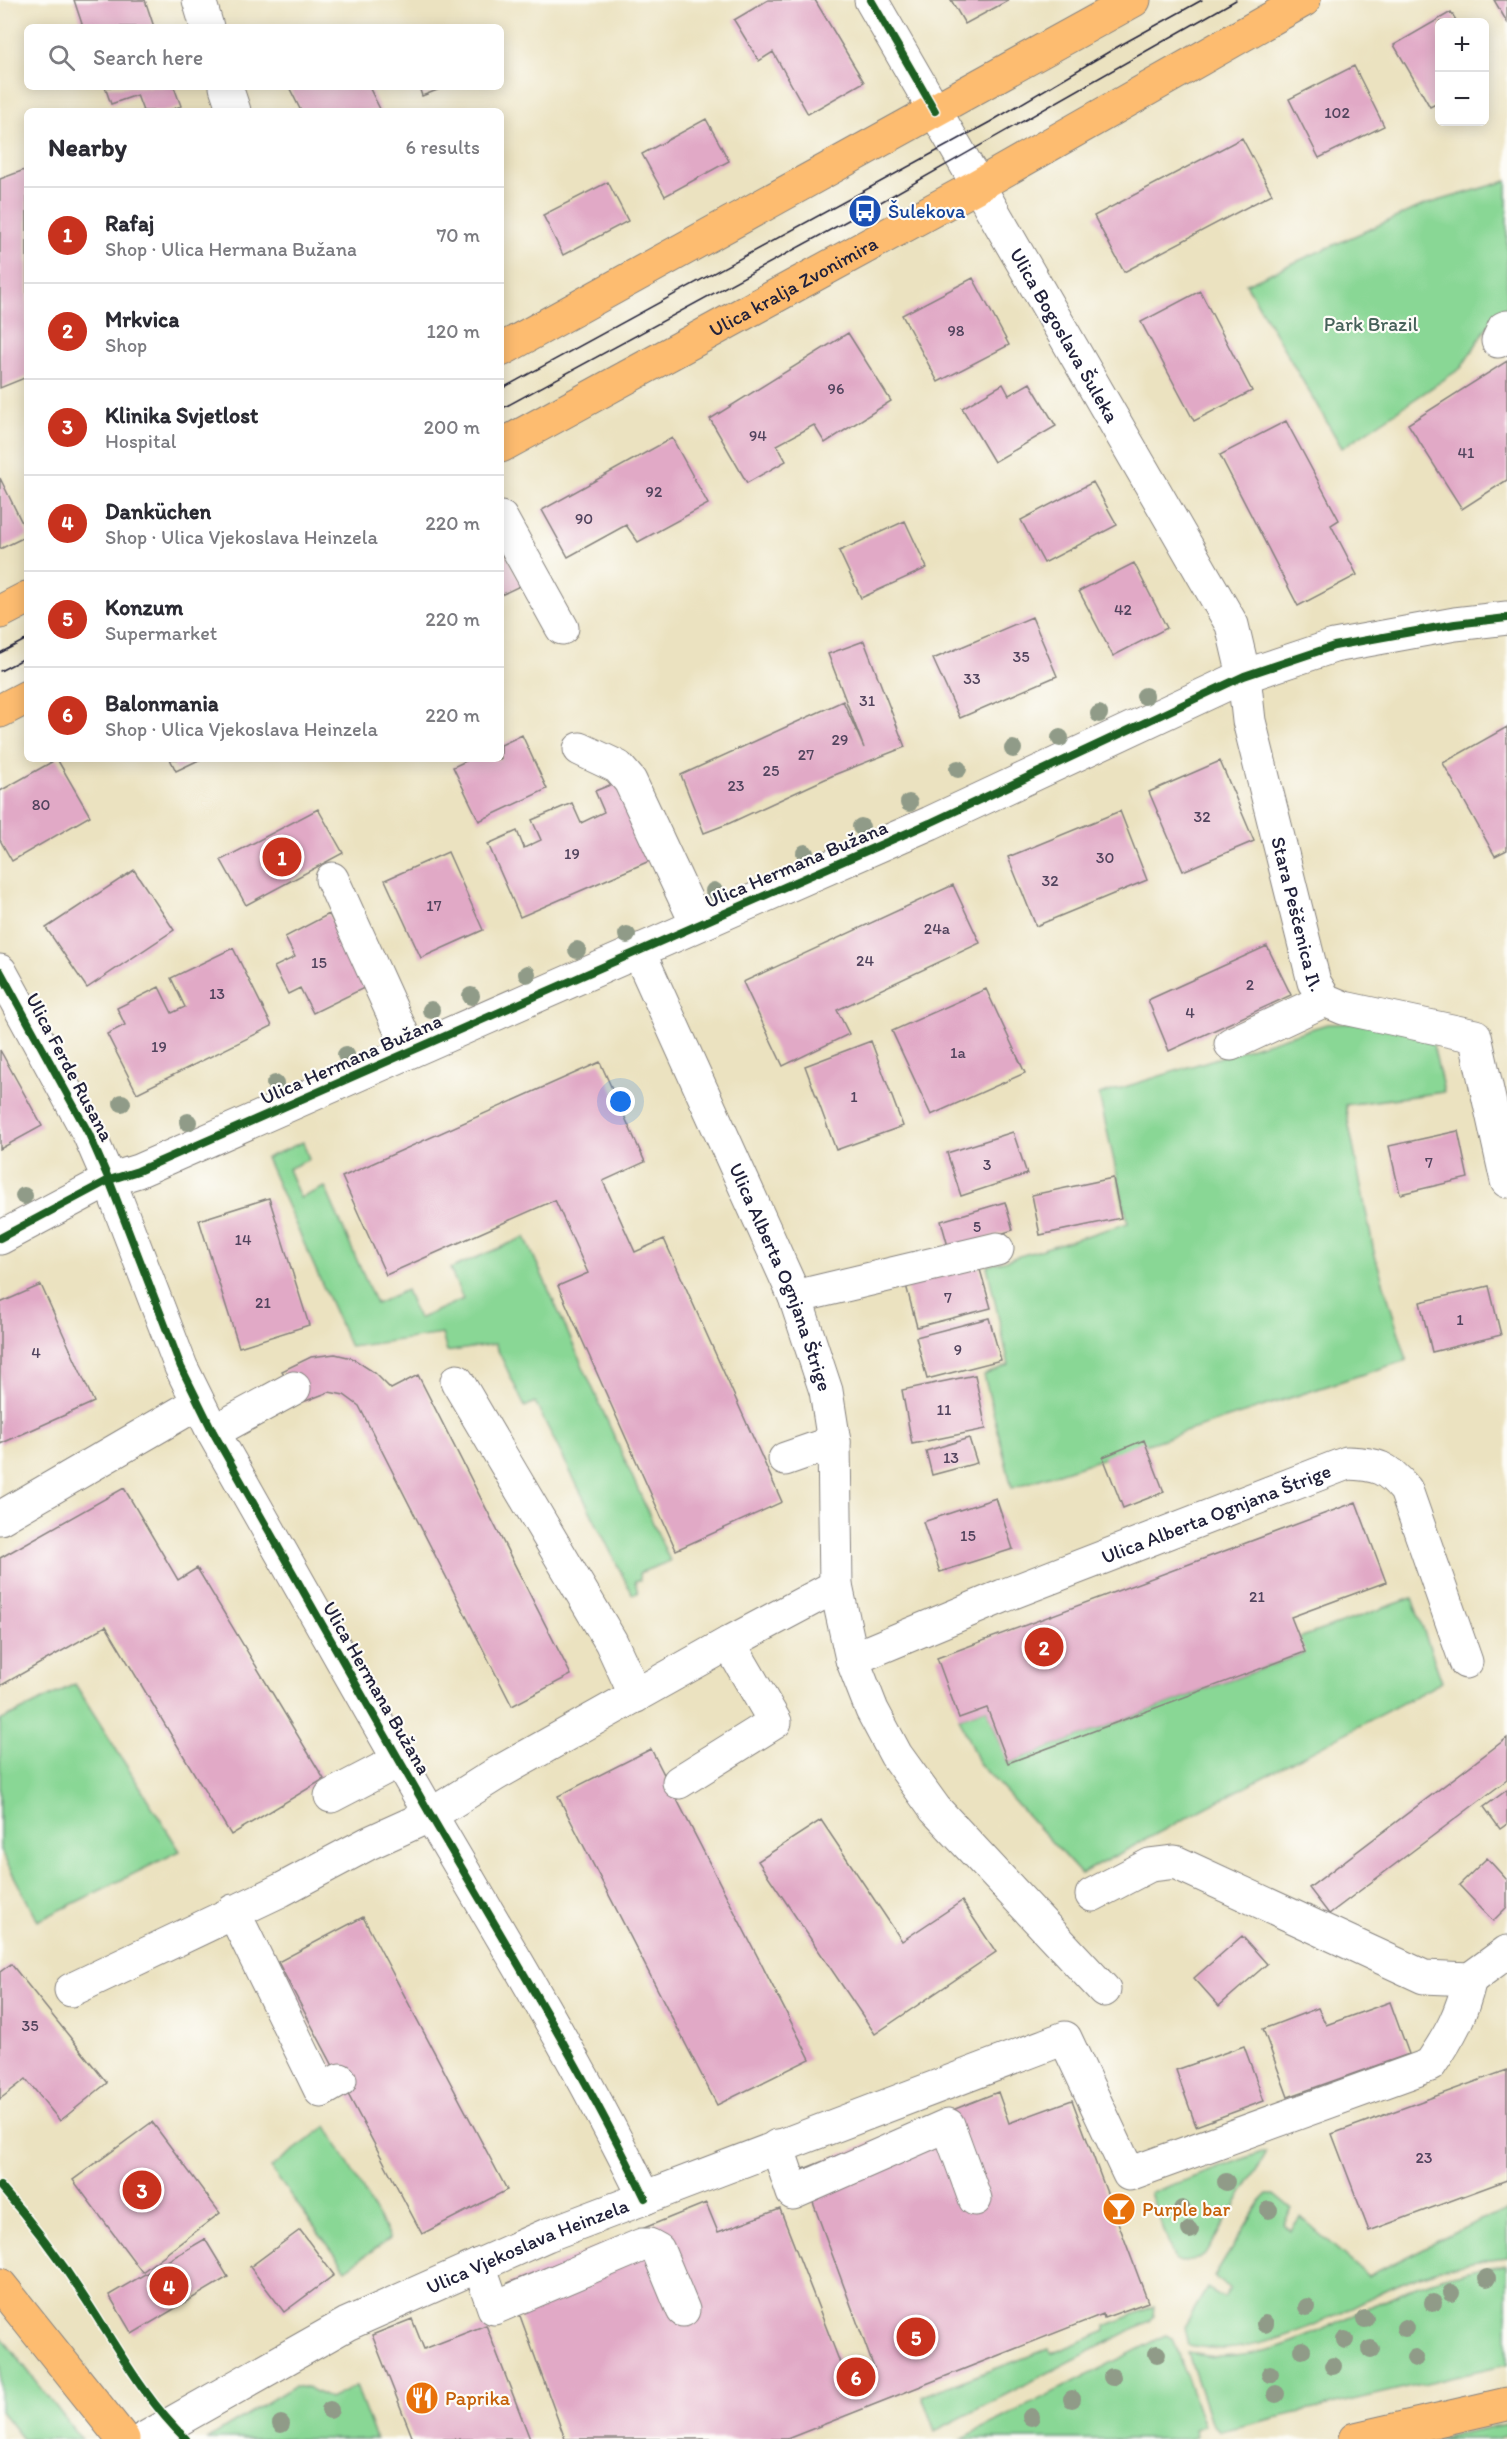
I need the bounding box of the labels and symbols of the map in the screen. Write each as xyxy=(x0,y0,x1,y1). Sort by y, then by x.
house number: 102 xyxy=(1324,103,1350,122)
bus stop icon: Šulekova xyxy=(847,193,883,229)
place label: Šulekova xyxy=(888,199,966,223)
street label: Ulica kralja Zvonimira xyxy=(705,231,882,342)
street label: Ulica Bogoslava Šuleka xyxy=(1005,243,1125,427)
park label: Park Brazil xyxy=(1324,312,1418,336)
house number: 98 xyxy=(947,321,965,340)
house number: 96 xyxy=(828,379,844,398)
house number: 94 xyxy=(749,426,767,445)
house number: 41 xyxy=(1457,443,1475,462)
house number: 92 xyxy=(646,482,663,501)
house number: 90 xyxy=(575,509,593,528)
house number: 42 xyxy=(1114,600,1133,619)
house number: 35 xyxy=(1012,647,1030,666)
house number: 33 xyxy=(963,669,981,688)
house number: 31 xyxy=(859,691,876,710)
house number: 29 xyxy=(832,730,848,749)
house number: 27 xyxy=(798,745,814,764)
house number: 25 xyxy=(763,761,779,780)
house number: 23 xyxy=(727,776,745,795)
house number: 80 xyxy=(32,795,50,814)
house number: 32 xyxy=(1193,807,1211,826)
street label: Ulica Hermana Bužana xyxy=(701,815,891,913)
pin: 1 xyxy=(262,834,302,880)
street label: Stara Peščenica II. xyxy=(1266,834,1329,996)
house number: 19 xyxy=(564,844,580,863)
house number: 30 xyxy=(1096,848,1114,867)
house number: 32 xyxy=(1041,871,1059,890)
house number: 17 xyxy=(426,896,442,915)
house number: 24a xyxy=(924,919,951,938)
house number: 24 xyxy=(856,951,874,970)
house number: 15 xyxy=(311,953,327,972)
house number: 2 xyxy=(1246,975,1255,994)
house number: 13 xyxy=(209,984,225,1003)
street label: Ulica Ferde Rusana xyxy=(21,989,120,1146)
house number: 4 xyxy=(1185,1003,1195,1022)
street label: Ulica Hermana Bužana xyxy=(257,1008,446,1110)
house number: 19 xyxy=(151,1037,167,1056)
house number: 1a xyxy=(950,1043,967,1062)
your location xyxy=(606,1087,635,1116)
house number: 1 xyxy=(850,1087,858,1106)
house number: 7 xyxy=(1425,1153,1433,1172)
house number: 3 xyxy=(983,1155,992,1174)
street label: Ulica Alberta Ognjana Štrige xyxy=(724,1159,837,1394)
house number: 5 xyxy=(973,1217,981,1236)
house number: 14 xyxy=(234,1230,252,1249)
house number: 7 xyxy=(944,1288,952,1307)
house number: 21 xyxy=(255,1293,271,1312)
house number: 1 xyxy=(1456,1310,1464,1329)
house number: 9 xyxy=(954,1340,962,1359)
house number: 4 xyxy=(31,1343,41,1362)
house number: 11 xyxy=(937,1400,952,1419)
house number: 13 xyxy=(943,1448,959,1467)
street label: Ulica Alberta Ognjana Štrige xyxy=(1098,1458,1334,1569)
house number: 15 xyxy=(960,1526,976,1545)
house number: 21 xyxy=(1249,1587,1265,1606)
street label: Ulica Hermana Bužana xyxy=(318,1597,436,1779)
pin: 2 xyxy=(1024,1624,1064,1670)
house number: 35 xyxy=(21,2016,39,2035)
house number: 23 xyxy=(1415,2148,1433,2167)
pin: 3 xyxy=(122,2168,162,2212)
bar icon: Purple bar xyxy=(1101,2191,1137,2227)
street label: Ulica Vjekoslava Heinzela xyxy=(423,2193,632,2299)
place label: Purple bar xyxy=(1142,2197,1231,2221)
pin: 4 xyxy=(150,2264,188,2308)
pin: 5 xyxy=(896,2314,936,2360)
pin: 6 xyxy=(836,2354,876,2400)
restaurant icon: Paprika xyxy=(404,2380,440,2416)
place label: Paprika xyxy=(445,2386,511,2410)

